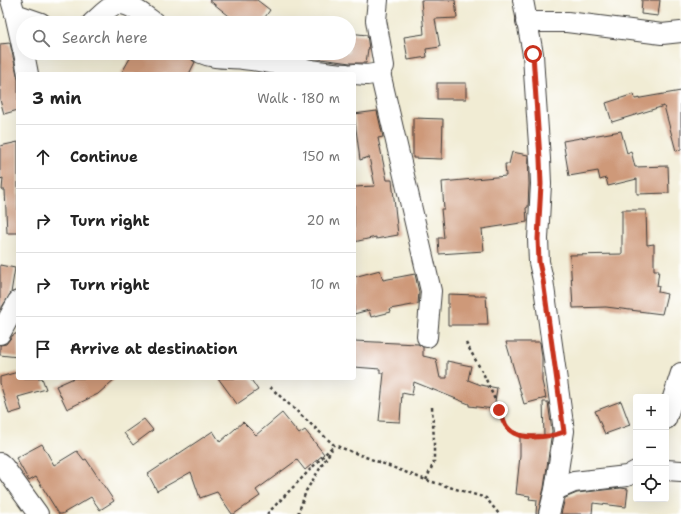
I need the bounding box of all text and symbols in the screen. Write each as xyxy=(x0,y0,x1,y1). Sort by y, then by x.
search box xyxy=(16,16,356,60)
icon: search xyxy=(30,27,52,49)
text: Search here xyxy=(62,28,148,48)
route start xyxy=(524,45,542,63)
text: 3 min xyxy=(32,87,82,109)
text: Walk · 180 m xyxy=(257,90,340,107)
icon: ahead xyxy=(32,146,54,168)
text: Continue xyxy=(70,147,138,167)
text: 150 m xyxy=(302,148,340,165)
icon: right xyxy=(32,210,54,232)
text: Turn right xyxy=(70,211,150,231)
text: 20 m xyxy=(307,212,340,229)
icon: right xyxy=(32,274,54,296)
text: Turn right xyxy=(70,275,150,295)
text: 10 m xyxy=(310,276,340,293)
icon: arrive xyxy=(32,338,54,360)
text: Arrive at destination xyxy=(70,339,238,359)
map controls xyxy=(633,394,669,502)
button: + xyxy=(633,394,669,430)
route end xyxy=(490,401,508,419)
button: − xyxy=(633,430,669,466)
button: locate xyxy=(633,466,669,502)

